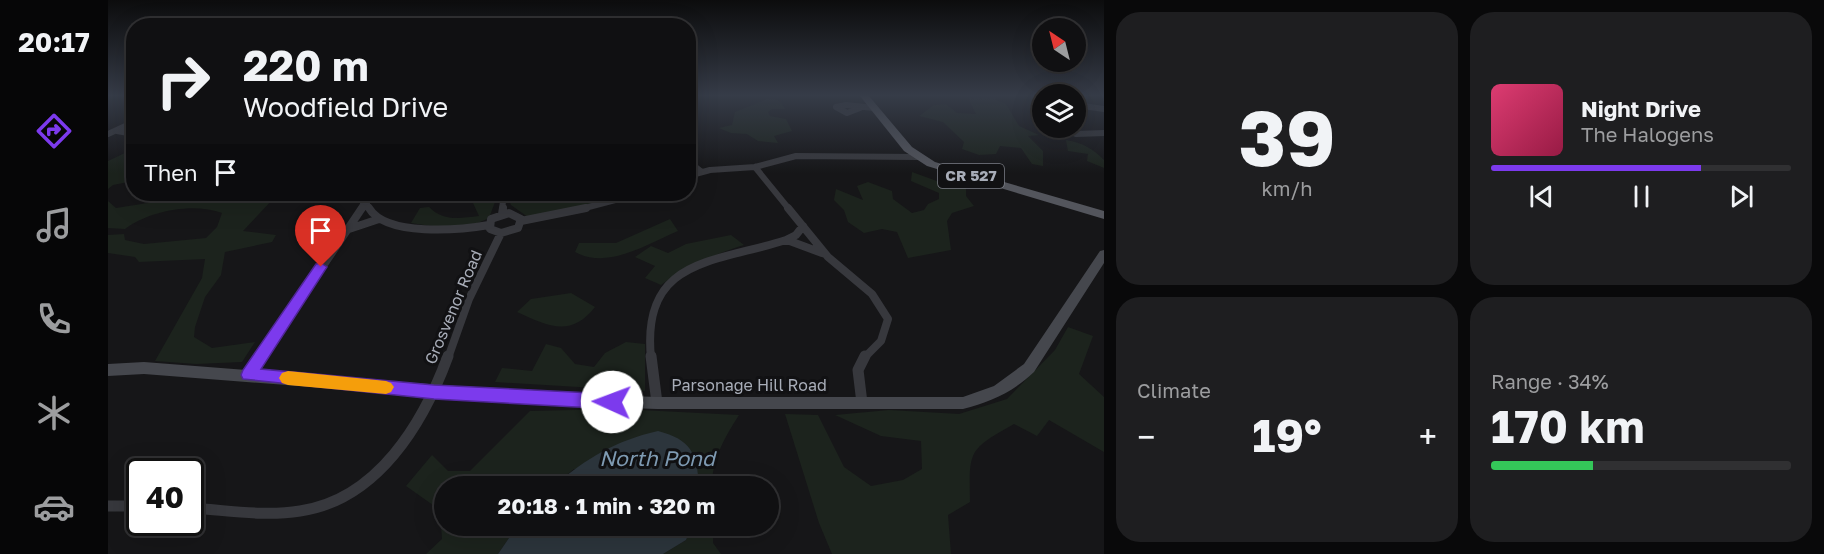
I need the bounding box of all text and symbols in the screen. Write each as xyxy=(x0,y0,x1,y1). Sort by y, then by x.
north arrow xyxy=(1032,18,1086,72)
map controls xyxy=(1032,18,1086,138)
text: 20:17 xyxy=(18,26,90,58)
text: 220 m xyxy=(243,40,369,90)
icon: right xyxy=(144,42,222,120)
button: layers xyxy=(1032,84,1086,138)
text: 39 xyxy=(1238,90,1336,183)
text: Woodfield Drive xyxy=(243,91,448,123)
text: Night Drive xyxy=(1581,95,1701,122)
icon: directions xyxy=(33,110,75,152)
text: The Halogens xyxy=(1581,122,1714,146)
icon: arrive xyxy=(209,156,242,189)
text: Then xyxy=(144,159,197,186)
road number: CR 527 xyxy=(938,164,1004,188)
text: km/h xyxy=(1262,176,1312,200)
icon: previous xyxy=(1525,180,1558,213)
icon: pause xyxy=(1625,180,1658,213)
icon: next xyxy=(1725,180,1758,213)
icon: music xyxy=(33,204,75,246)
pin xyxy=(295,205,346,267)
icon: arrive xyxy=(304,214,337,247)
street label: Grosvenor Road xyxy=(420,247,486,367)
icon: phone xyxy=(33,298,75,340)
text: Range · 34% xyxy=(1491,369,1609,393)
position arrow xyxy=(580,370,644,434)
street label: Parsonage Hill Road xyxy=(671,375,827,395)
text: Climate xyxy=(1137,378,1211,402)
icon: climate xyxy=(33,392,75,434)
text: 170 km xyxy=(1491,399,1645,453)
text: 19° xyxy=(1252,408,1322,462)
text: − xyxy=(1137,417,1155,456)
text: + xyxy=(1419,417,1437,456)
water label: North Pond xyxy=(599,445,717,471)
speed limit sign: 40 xyxy=(126,458,204,536)
icon: car xyxy=(33,486,75,528)
text: 20:18 · 1 min · 320 m xyxy=(498,492,715,519)

